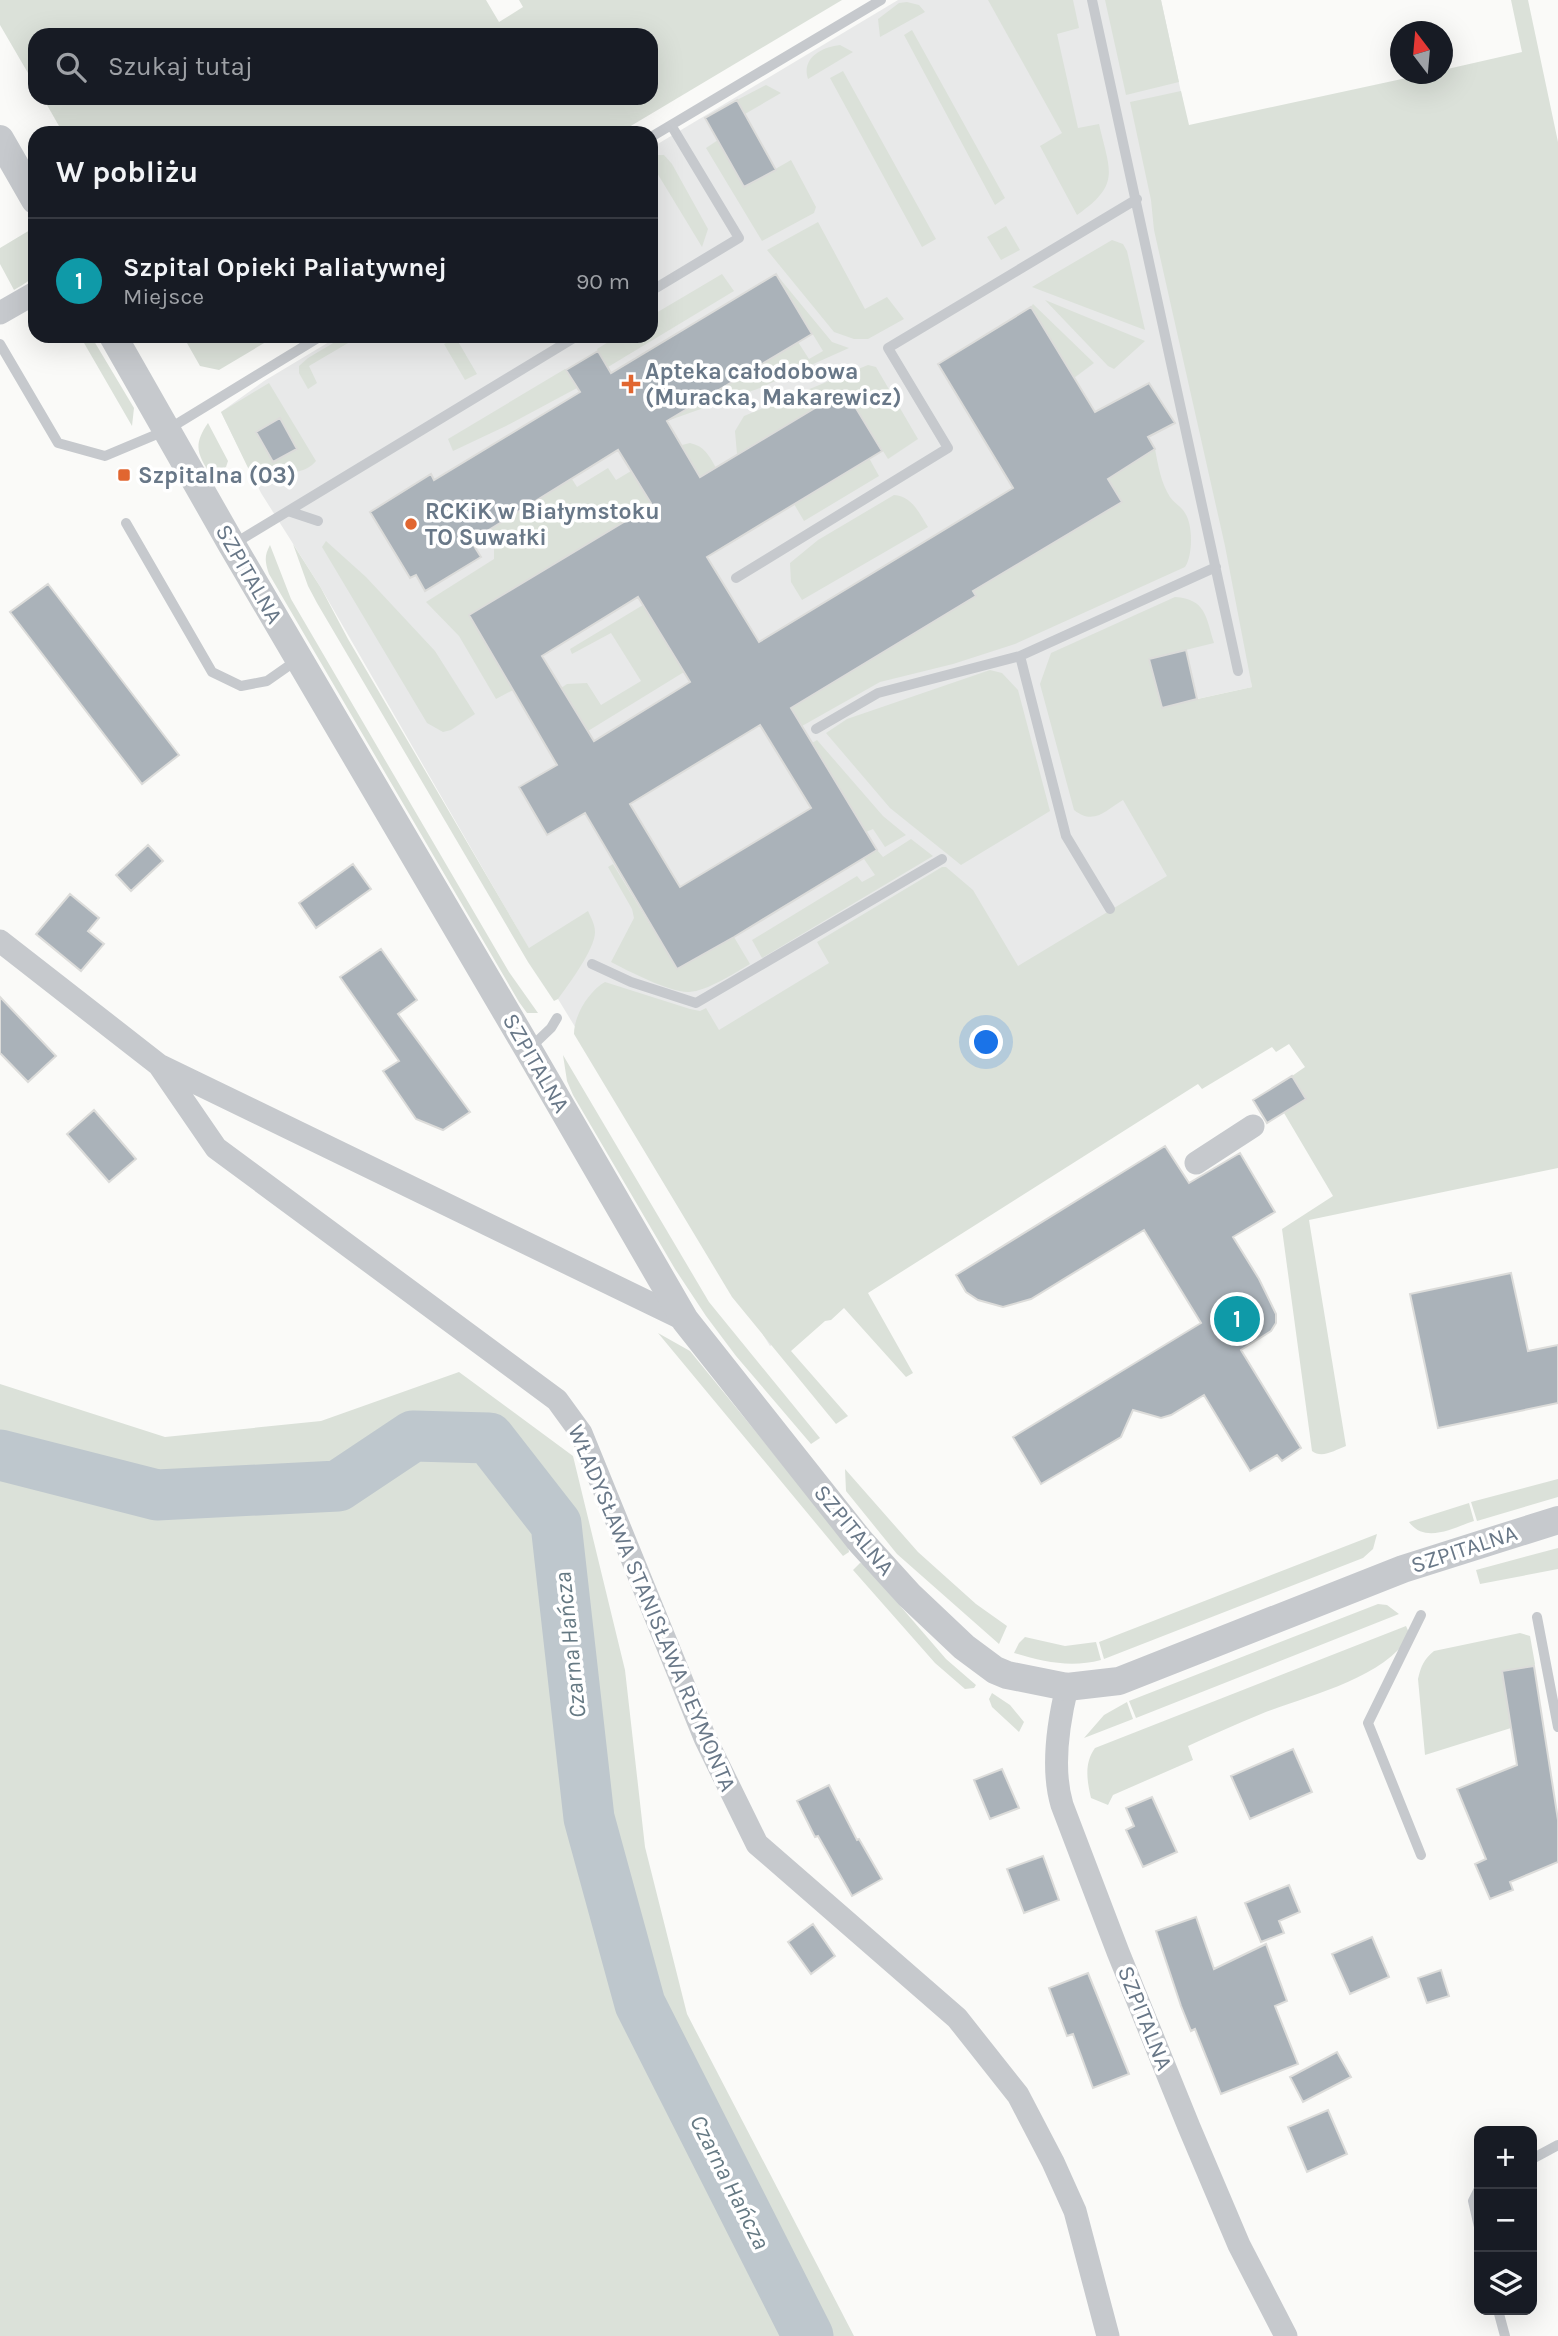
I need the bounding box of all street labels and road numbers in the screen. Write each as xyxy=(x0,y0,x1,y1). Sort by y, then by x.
street label: SZPITALNA xyxy=(210,520,288,628)
street label: SZPITALNA xyxy=(497,1009,575,1117)
street label: WŁADYSŁAWA STANISŁAWA REYMONTA xyxy=(562,1421,742,1795)
street label: SZPITALNA xyxy=(808,1479,900,1581)
street label: SZPITALNA xyxy=(1407,1519,1521,1579)
street label: SZPITALNA xyxy=(1112,1962,1178,2074)

